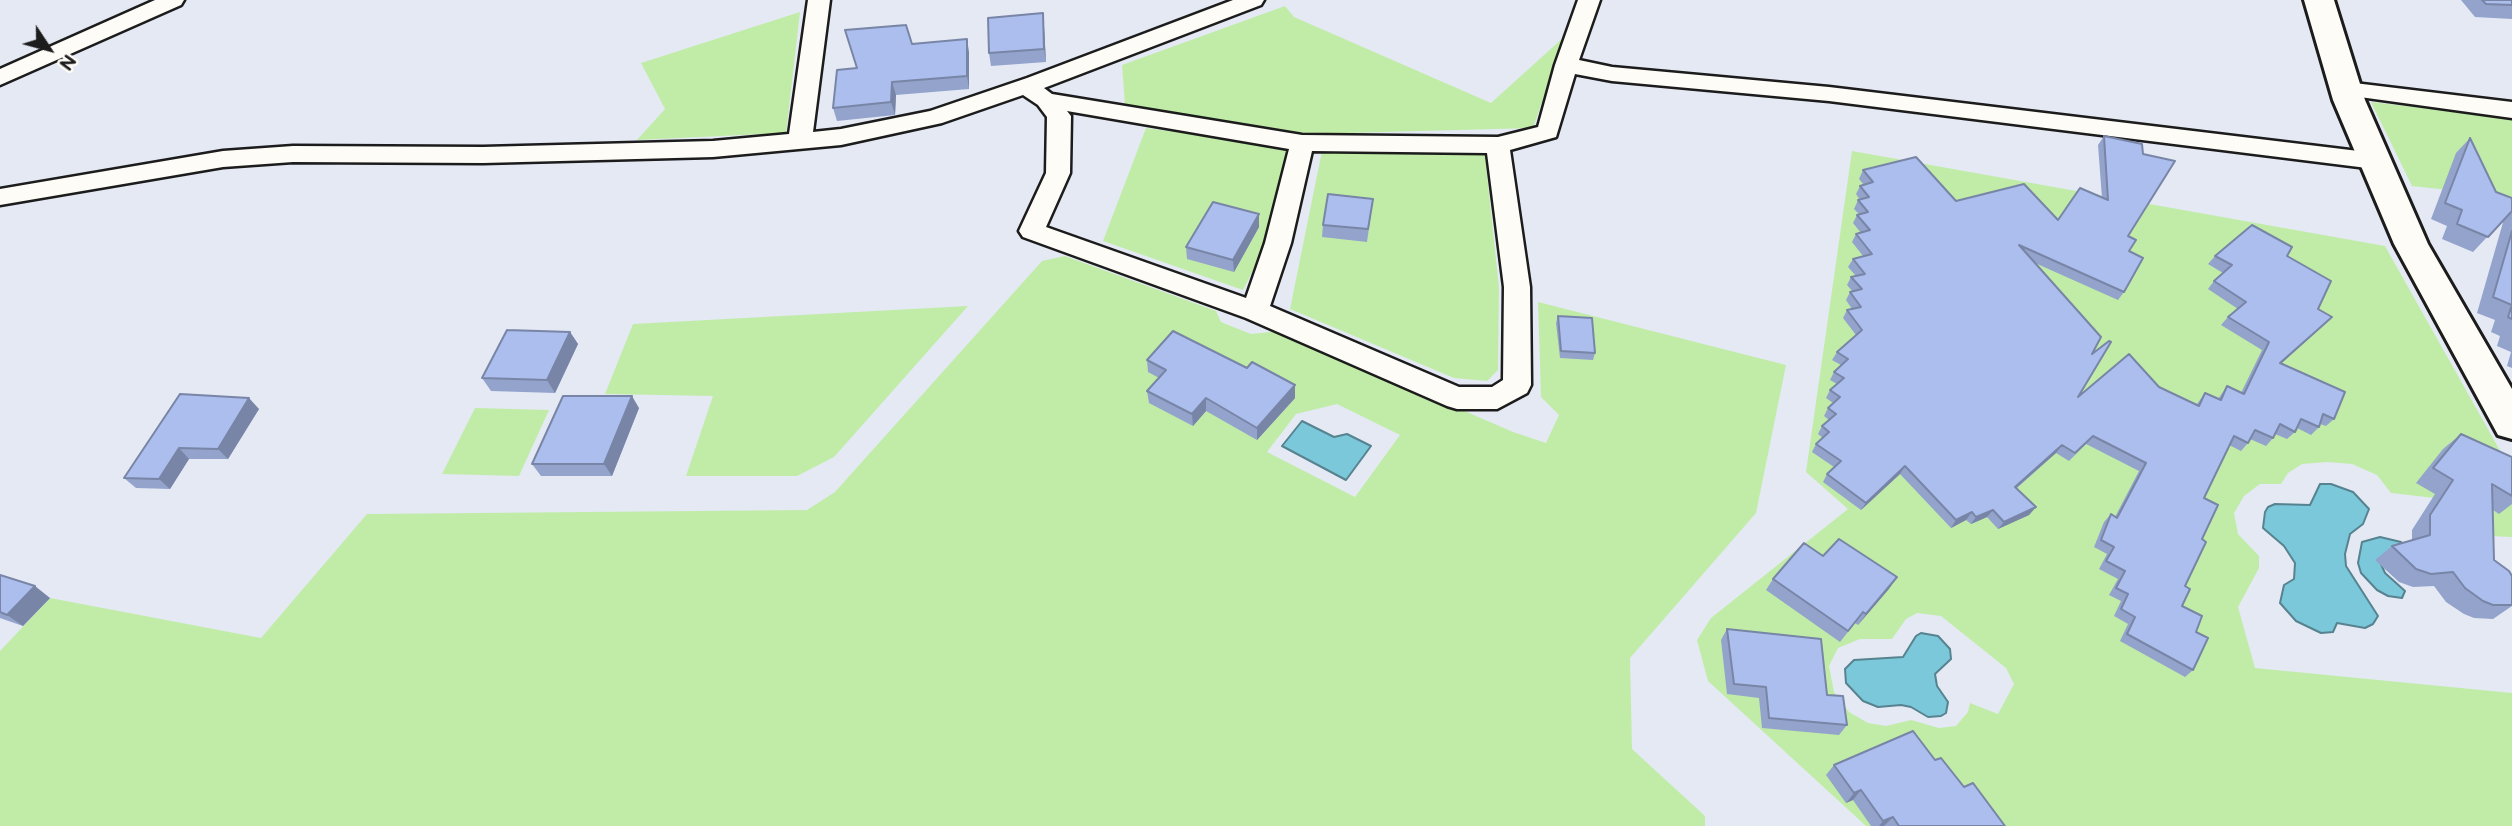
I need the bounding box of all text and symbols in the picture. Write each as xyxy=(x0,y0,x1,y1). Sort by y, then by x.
north arrow xyxy=(14,14,84,84)
text: N xyxy=(53,49,80,74)

